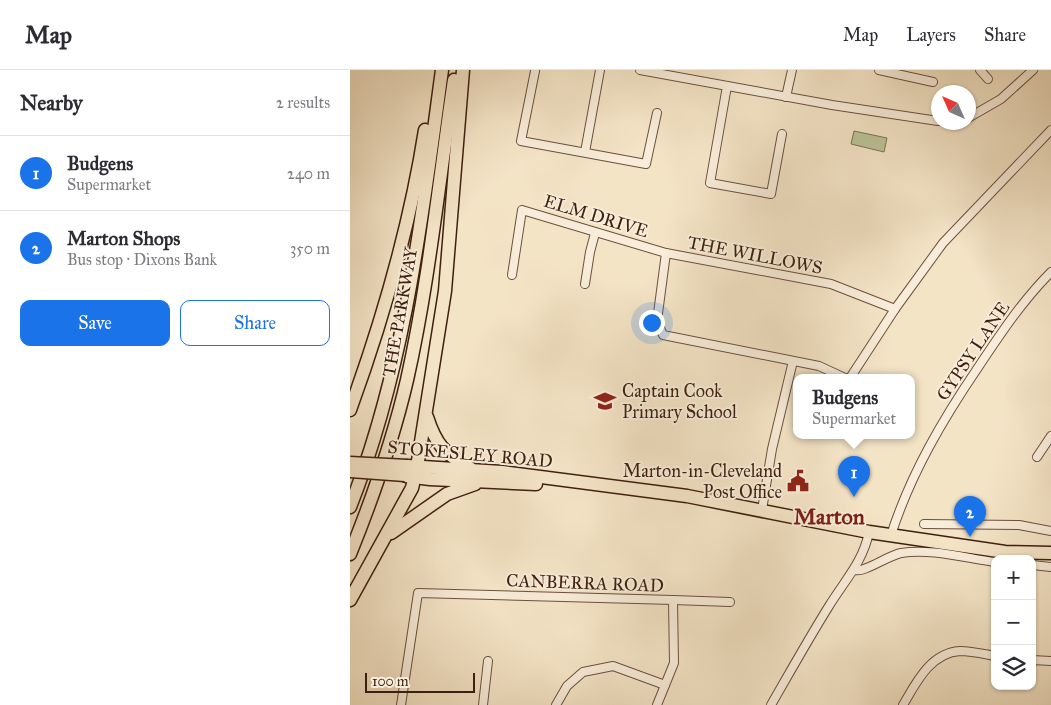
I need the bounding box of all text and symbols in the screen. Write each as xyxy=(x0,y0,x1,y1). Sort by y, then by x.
text: Map xyxy=(25,20,72,50)
text: Map xyxy=(843,24,878,46)
text: Layers xyxy=(906,24,956,46)
text: Share xyxy=(984,24,1026,46)
north arrow xyxy=(931,85,976,130)
text: Nearby xyxy=(20,90,83,116)
text: 2 results xyxy=(276,93,330,112)
text: Budgens xyxy=(67,152,133,175)
text: 1 xyxy=(33,164,39,183)
text: 240 m xyxy=(287,164,330,183)
text: Supermarket xyxy=(67,175,151,194)
street label: ELM DRIVE xyxy=(541,190,651,242)
text: Marton Shops xyxy=(67,227,180,250)
street label: THE WILLOWS xyxy=(686,231,824,279)
text: 2 xyxy=(32,239,40,258)
text: 350 m xyxy=(290,239,330,258)
street label: THE PARKWAY xyxy=(378,245,422,379)
text: Bus stop · Dixons Bank xyxy=(67,250,217,269)
street label: GYPSY LANE xyxy=(932,297,1014,405)
button: Save xyxy=(20,300,170,346)
button: Share xyxy=(180,300,330,346)
your location xyxy=(639,310,665,336)
popup xyxy=(793,374,915,439)
place label: Captain Cook Primary School xyxy=(622,380,737,423)
text: Budgens xyxy=(812,386,878,409)
school or university icon: Captain Cook Primary School xyxy=(592,388,618,414)
text: Supermarket xyxy=(812,409,896,428)
street label: STOKESLEY ROAD xyxy=(386,436,554,472)
pin: 1 xyxy=(838,456,870,497)
place label: Marton-in-Cleveland Post Office xyxy=(623,460,782,503)
public building icon: Marton-in-Cleveland Post Office xyxy=(785,468,811,494)
pin: 2 xyxy=(954,496,986,537)
district label: Marton xyxy=(793,503,865,530)
map controls xyxy=(991,555,1036,690)
button: + xyxy=(991,555,1036,600)
street label: CANBERRA ROAD xyxy=(506,569,664,597)
button: − xyxy=(991,600,1036,645)
button: layers xyxy=(991,645,1036,690)
scale bar xyxy=(365,670,475,693)
text: 100 m xyxy=(372,673,409,690)

